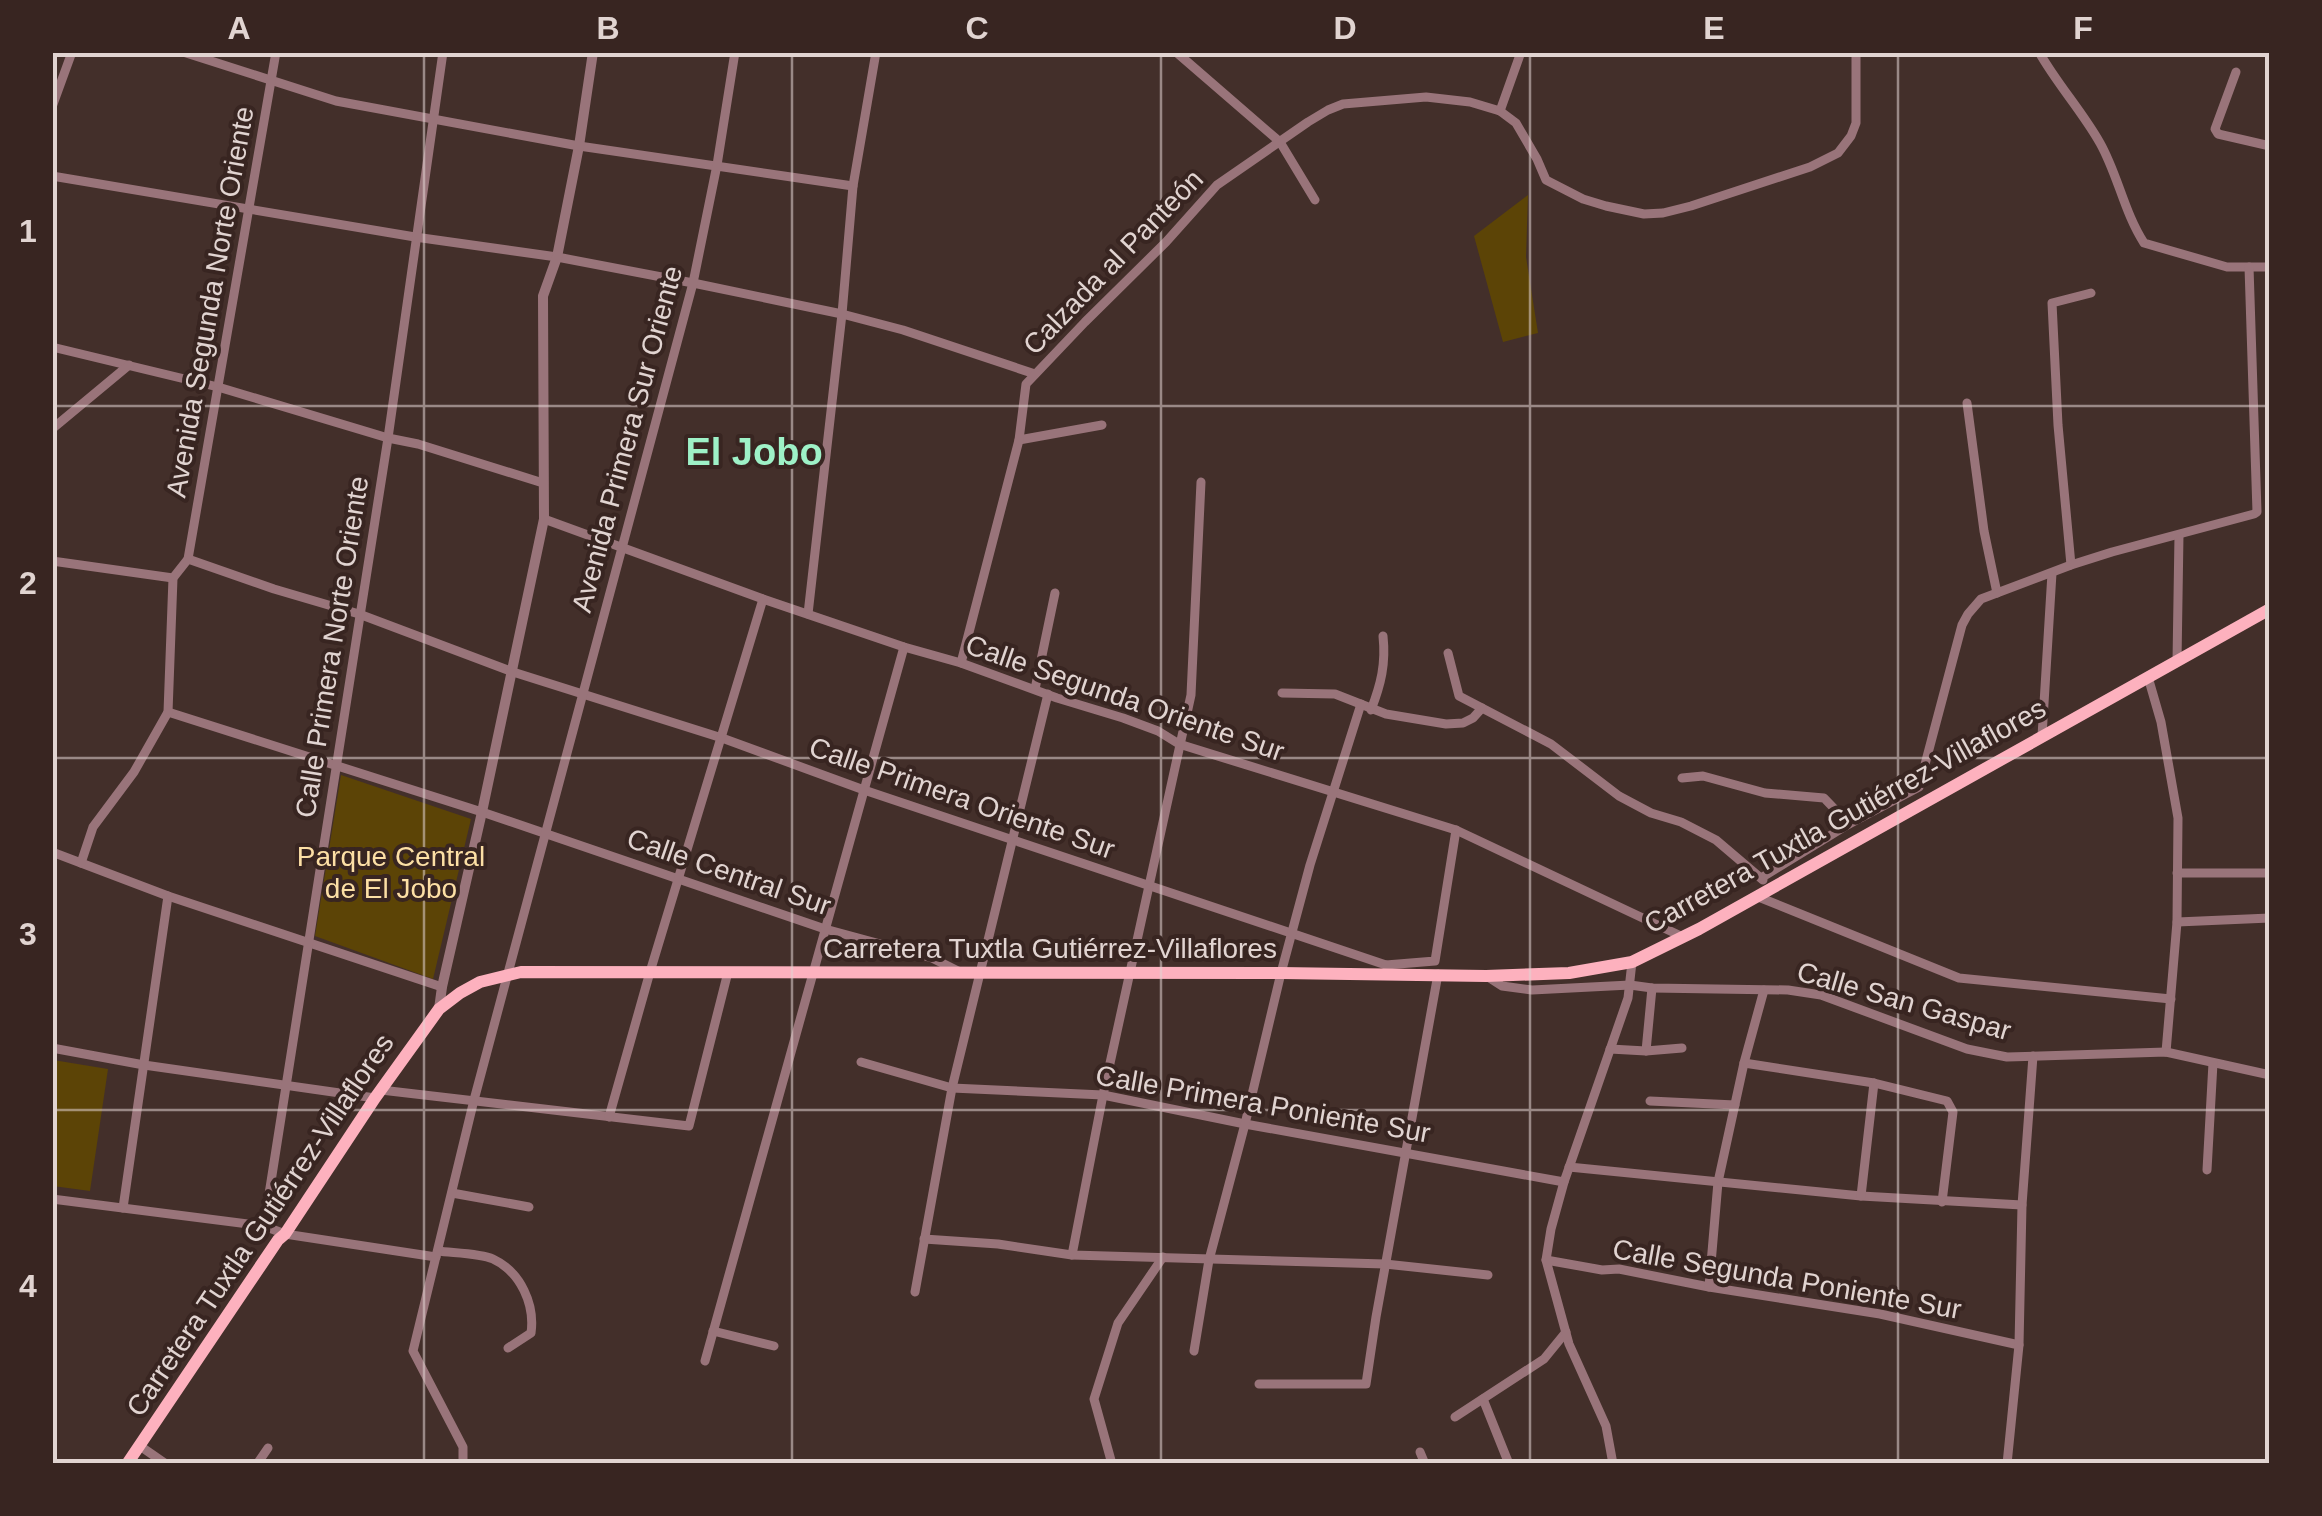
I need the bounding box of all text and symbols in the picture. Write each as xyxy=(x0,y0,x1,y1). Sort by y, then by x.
text: A xyxy=(227,10,251,46)
text: B xyxy=(596,10,620,46)
text: C xyxy=(965,10,989,46)
text: D xyxy=(1333,10,1357,46)
text: E xyxy=(1703,10,1725,46)
text: F xyxy=(2073,10,2093,46)
street label: Avenida Segunda Norte Oriente xyxy=(160,104,260,500)
street label: Calzada al Panteón xyxy=(1017,163,1209,361)
text: 1 xyxy=(19,213,37,249)
street label: Avenida Primera Sur Oriente xyxy=(566,262,688,616)
district label: El Jobo xyxy=(685,431,823,473)
street label: Calle Primera Norte Oriente xyxy=(290,474,374,820)
text: 2 xyxy=(19,565,37,601)
street label: Calle Segunda Oriente Sur xyxy=(962,629,1288,767)
street label: Carretera Tuxtla Gutiérrez-Villaflores xyxy=(1639,692,2051,940)
street label: Calle Primera Oriente Sur xyxy=(805,731,1119,865)
street label: Calle Central Sur xyxy=(623,823,835,921)
park label: Parque Central de El Jobo xyxy=(297,841,485,904)
text: 3 xyxy=(19,916,37,952)
street label: Carretera Tuxtla Gutiérrez-Villaflores xyxy=(823,933,1277,964)
street label: Calle San Gaspar xyxy=(1794,956,2014,1046)
street label: Carretera Tuxtla Gutiérrez-Villaflores xyxy=(120,1028,400,1422)
street label: Calle Primera Poniente Sur xyxy=(1093,1059,1433,1149)
street label: Calle Segunda Poniente Sur xyxy=(1610,1233,1964,1325)
text: 4 xyxy=(19,1268,37,1304)

